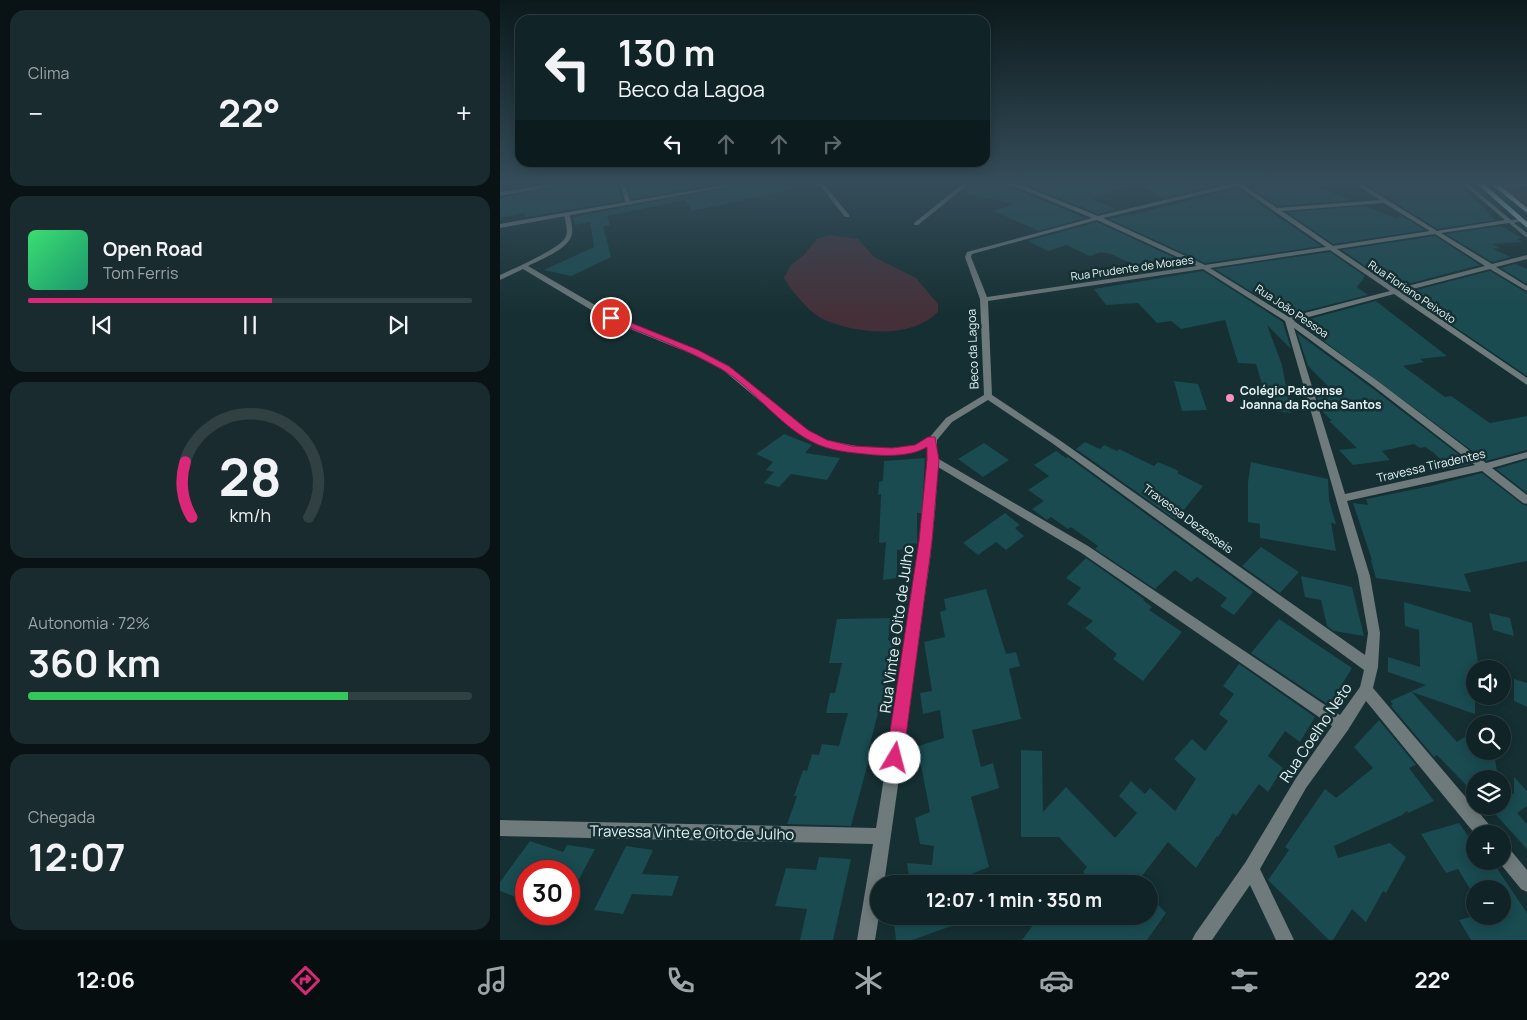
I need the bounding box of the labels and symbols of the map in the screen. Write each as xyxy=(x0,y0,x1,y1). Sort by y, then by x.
street label: Rua Prudente de Moraes xyxy=(1069,251,1195,284)
street label: Rua Floriano Peixoto xyxy=(1366,257,1459,327)
street label: Rua João Pessoa xyxy=(1253,280,1332,341)
pin xyxy=(590,297,632,339)
street label: Beco da Lagoa xyxy=(963,309,982,389)
place label: Colégio Patoense Joanna da Rocha Santos xyxy=(1240,382,1382,413)
marker: Colégio Patoense Joanna da Rocha Santos xyxy=(1224,392,1236,404)
street label: Travessa Tiradentes xyxy=(1375,445,1487,486)
street label: Travessa Dezesseis xyxy=(1139,480,1237,557)
street label: Rua Vinte e Oito de Julho xyxy=(874,543,919,714)
street label: Rua Coelho Neto xyxy=(1274,679,1357,787)
position arrow xyxy=(868,731,920,783)
street label: Travessa Vinte e Oito de Julho xyxy=(590,820,795,845)
speed limit sign: 30 xyxy=(515,860,580,925)

